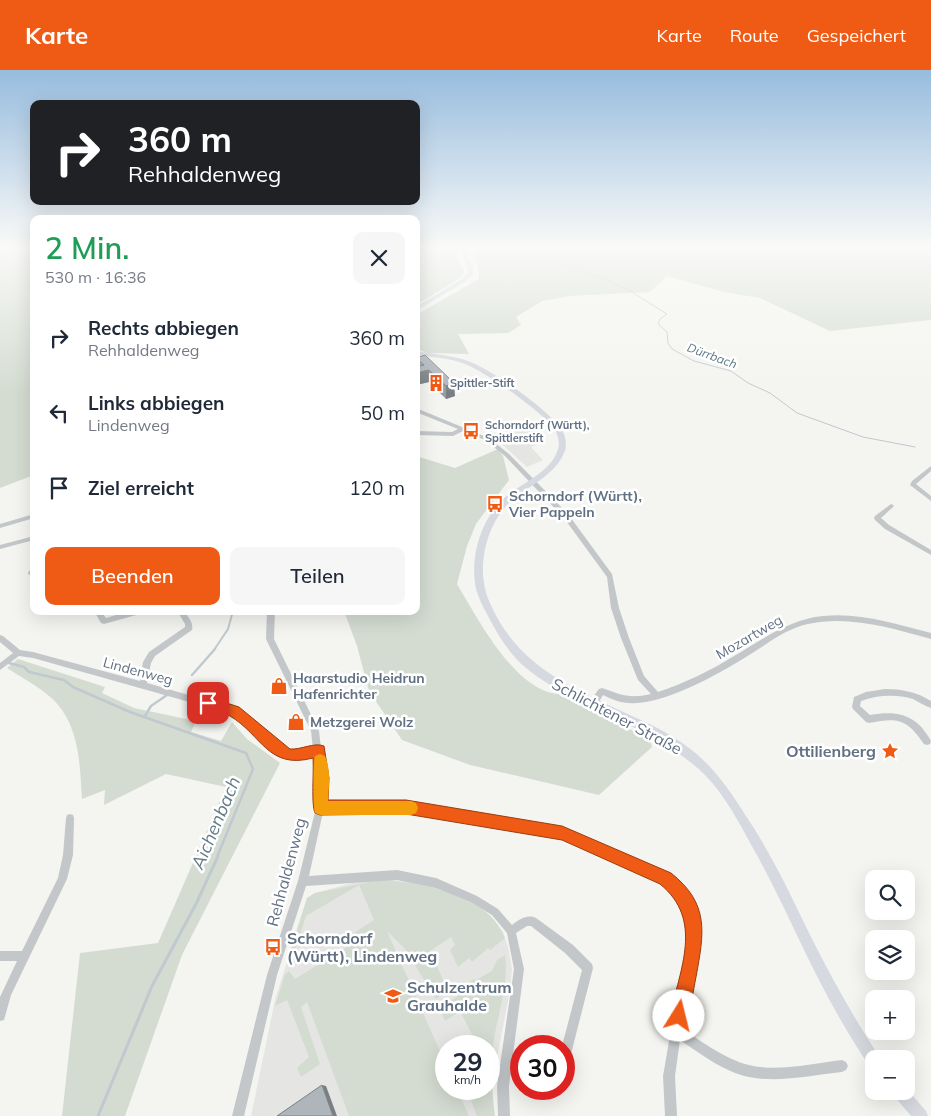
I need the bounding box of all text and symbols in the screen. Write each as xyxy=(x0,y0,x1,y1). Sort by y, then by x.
text: Karte xyxy=(25,20,88,50)
text: Karte xyxy=(657,24,702,47)
text: Route xyxy=(730,24,779,47)
text: Gespeichert xyxy=(807,24,906,47)
text: 360 m xyxy=(128,117,232,161)
icon: right xyxy=(45,120,110,185)
text: Rehhaldenweg xyxy=(128,160,281,188)
text: 2 Min. xyxy=(45,229,129,267)
button: close xyxy=(353,232,405,284)
text: 530 m · 16:36 xyxy=(45,267,146,287)
text: Rechts abbiegen xyxy=(88,316,239,340)
icon: right xyxy=(45,324,73,352)
text: 360 m xyxy=(349,326,405,350)
text: Rehhaldenweg xyxy=(88,340,200,360)
water label: Dürrbach xyxy=(685,340,739,371)
building icon: Spittler-Stift xyxy=(426,373,446,393)
place label: Spittler-Stift xyxy=(450,376,514,390)
text: Links abbiegen xyxy=(88,391,225,415)
icon: left xyxy=(45,399,73,427)
text: 50 m xyxy=(361,401,405,425)
text: Lindenweg xyxy=(88,415,170,435)
place label: Schorndorf (Württ), Spittlerstift xyxy=(485,418,590,445)
bus stop icon: Schorndorf (Württ), Spittlerstift xyxy=(461,421,481,441)
icon: arrive xyxy=(45,474,73,502)
text: Ziel erreicht xyxy=(88,476,194,500)
text: 120 m xyxy=(349,476,405,500)
place label: Schorndorf (Württ), Vier Pappeln xyxy=(508,487,642,521)
bus stop icon: Schorndorf (Württ), Vier Pappeln xyxy=(485,494,505,514)
button: Beenden xyxy=(45,547,220,605)
button: Teilen xyxy=(230,547,405,605)
street label: Mozartweg xyxy=(712,611,786,663)
street label: Lindenweg xyxy=(101,653,175,689)
place label: Haarstudio Heidrun Hafenrichter xyxy=(293,669,425,703)
street label: Schlichtener Straße xyxy=(549,673,685,759)
shop icon: Haarstudio Heidrun Hafenrichter xyxy=(269,676,289,696)
pin xyxy=(187,682,229,724)
icon: arrive xyxy=(194,689,222,717)
shop icon: Metzgerei Wolz xyxy=(286,712,306,732)
place label: Metzgerei Wolz xyxy=(310,713,413,731)
place label: Ottilienberg xyxy=(786,741,876,761)
place icon: Ottilienberg xyxy=(880,741,900,761)
water label: Aichenbach xyxy=(185,773,245,873)
street label: Rehhaldenweg xyxy=(262,816,310,928)
map controls xyxy=(865,870,915,1100)
button: search xyxy=(865,870,915,920)
place label: Schorndorf (Württ), Lindenweg xyxy=(287,928,437,966)
button: layers xyxy=(865,930,915,980)
bus stop icon: Schorndorf (Württ), Lindenweg xyxy=(263,937,283,957)
place label: Schulzentrum Grauhalde xyxy=(407,977,512,1015)
school or university icon: Schulzentrum Grauhalde xyxy=(383,986,403,1006)
position arrow xyxy=(652,989,704,1041)
button: + xyxy=(865,990,915,1040)
speed limit sign: 30 xyxy=(510,1035,575,1100)
text: 29 xyxy=(452,1046,483,1077)
button: − xyxy=(865,1050,915,1100)
text: km/h xyxy=(454,1072,481,1087)

